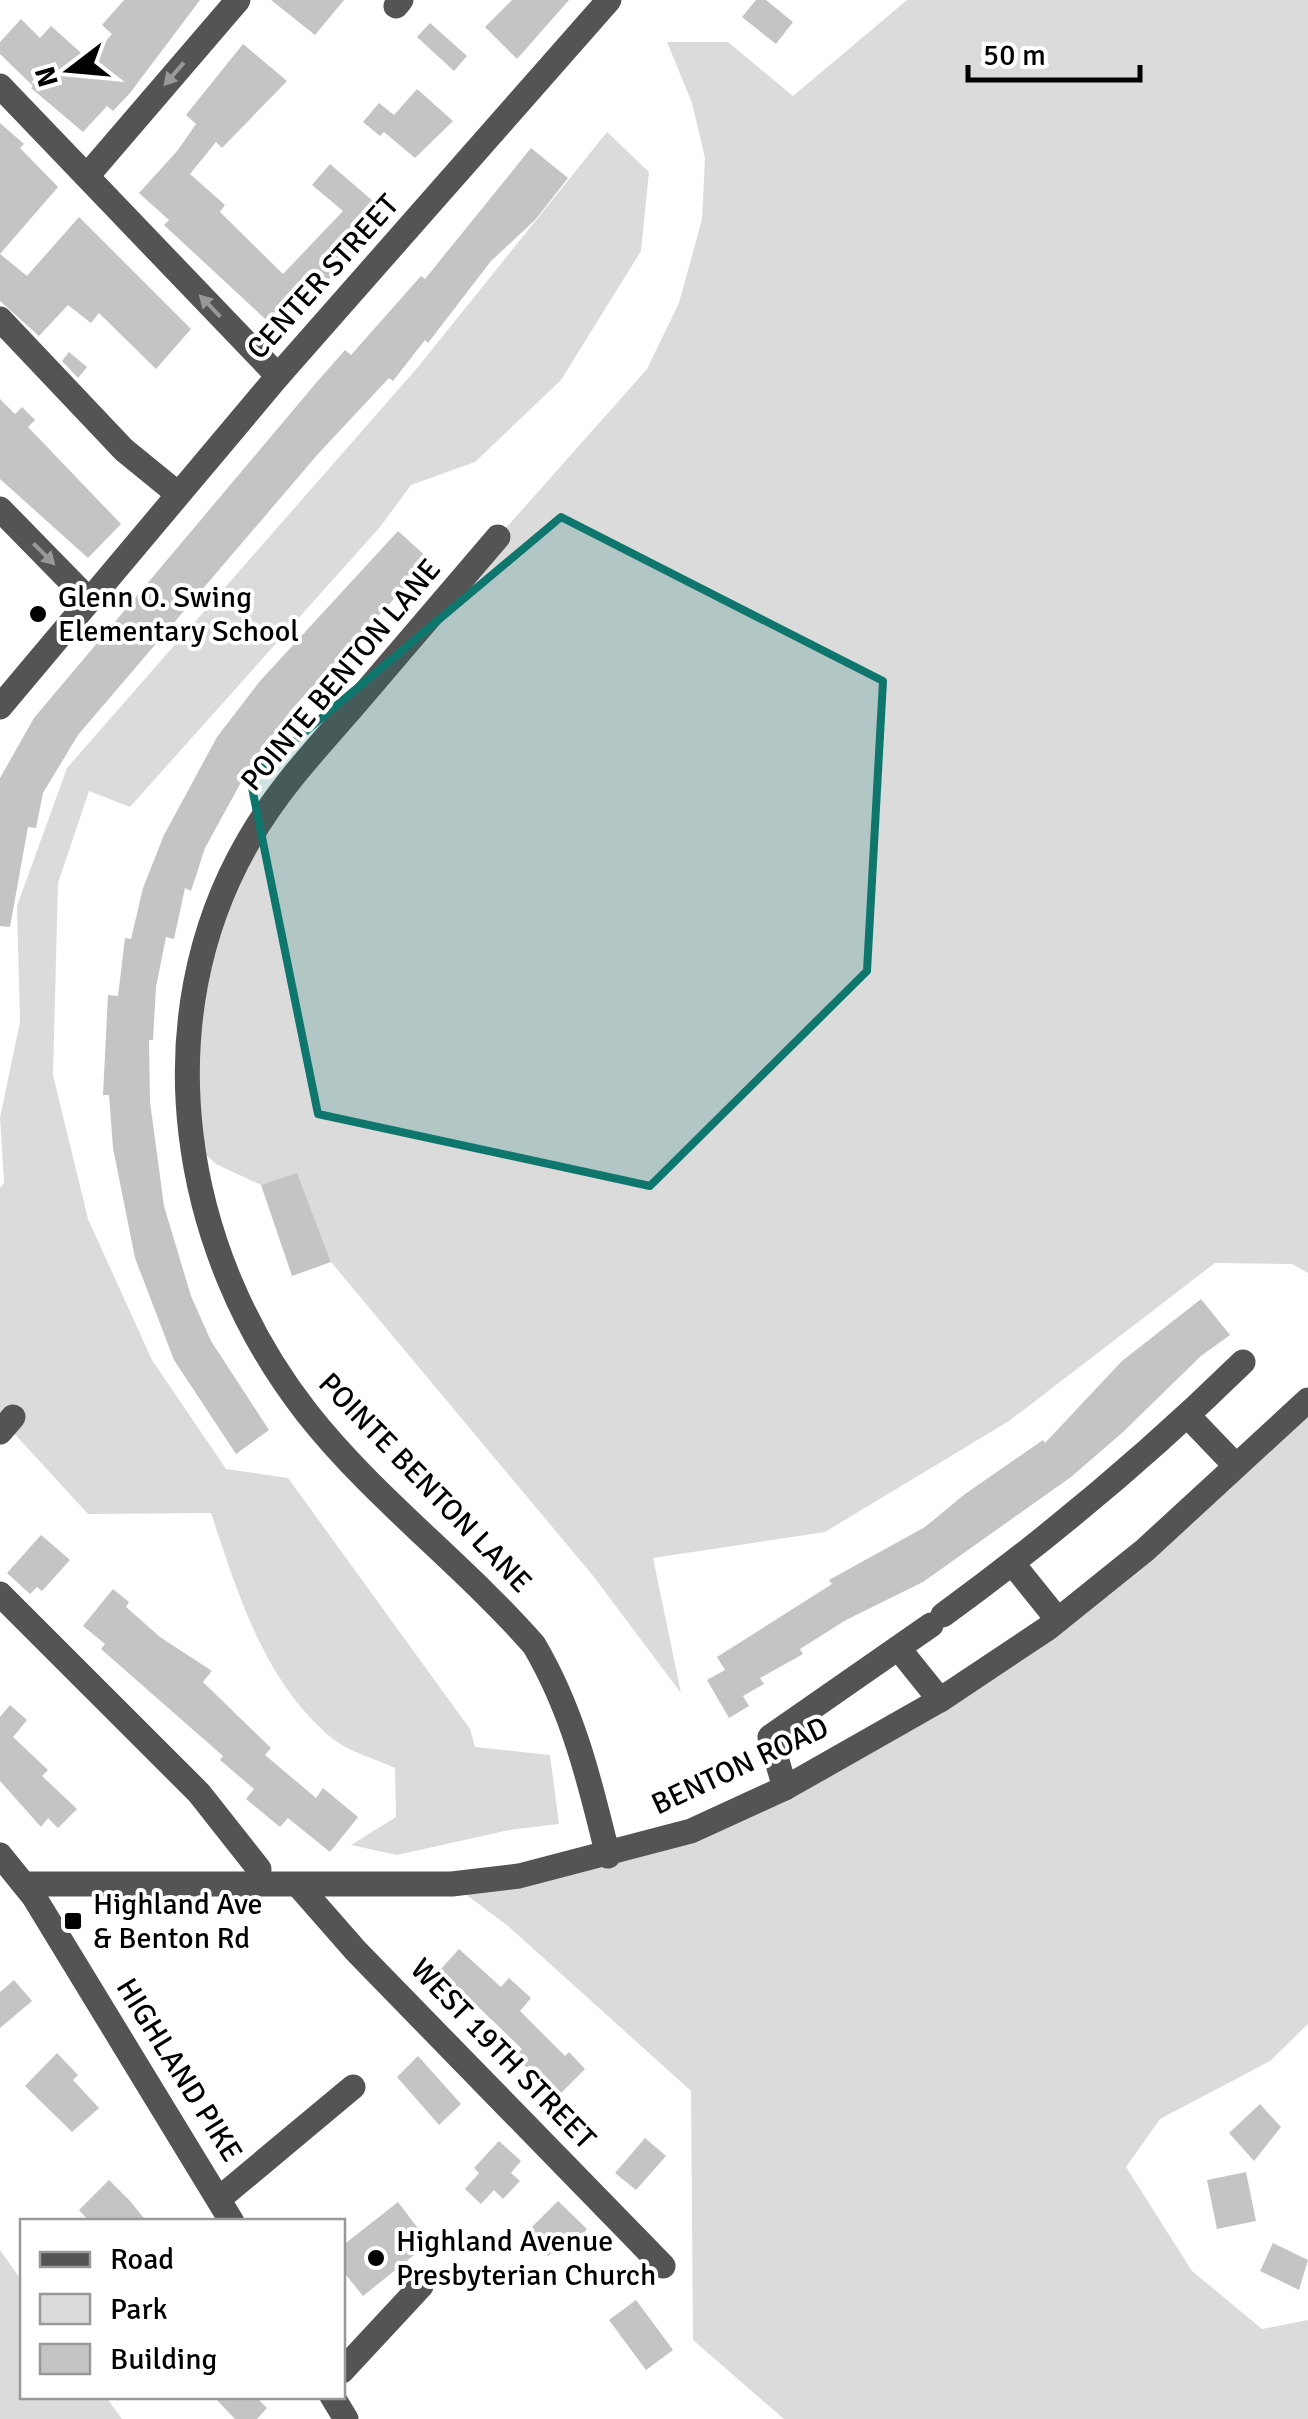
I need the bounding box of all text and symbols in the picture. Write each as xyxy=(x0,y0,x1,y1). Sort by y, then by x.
north arrow xyxy=(20,20,120,120)
scale bar xyxy=(968,20,1140,82)
text: 50 m xyxy=(983,37,1046,74)
one-way arrow xyxy=(164,61,186,86)
text: N xyxy=(28,63,66,91)
street label: CENTER STREET xyxy=(239,187,407,367)
one-way arrow xyxy=(199,294,222,318)
one-way arrow xyxy=(32,541,55,565)
street label: POINTE BENTON LANE xyxy=(233,551,449,799)
place label: Glenn O. Swing Elementary School xyxy=(58,579,299,650)
marker: Glenn O. Swing Elementary School xyxy=(27,603,49,625)
street label: POINTE BENTON LANE xyxy=(310,1365,540,1601)
street label: BENTON ROAD xyxy=(646,1709,834,1823)
place label: Highland Ave & Benton Rd xyxy=(93,1886,263,1957)
marker: Highland Ave & Benton Rd xyxy=(62,1910,84,1932)
street label: WEST 19TH STREET xyxy=(402,1951,604,2157)
street label: HIGHLAND PIKE xyxy=(108,1971,250,2169)
legend xyxy=(20,2219,345,2399)
place label: Highland Avenue Presbyterian Church xyxy=(396,2223,656,2294)
text: Road xyxy=(110,2241,174,2278)
marker: Highland Avenue Presbyterian Church xyxy=(365,2247,387,2269)
text: Park xyxy=(110,2291,168,2328)
text: Building xyxy=(110,2341,217,2378)

